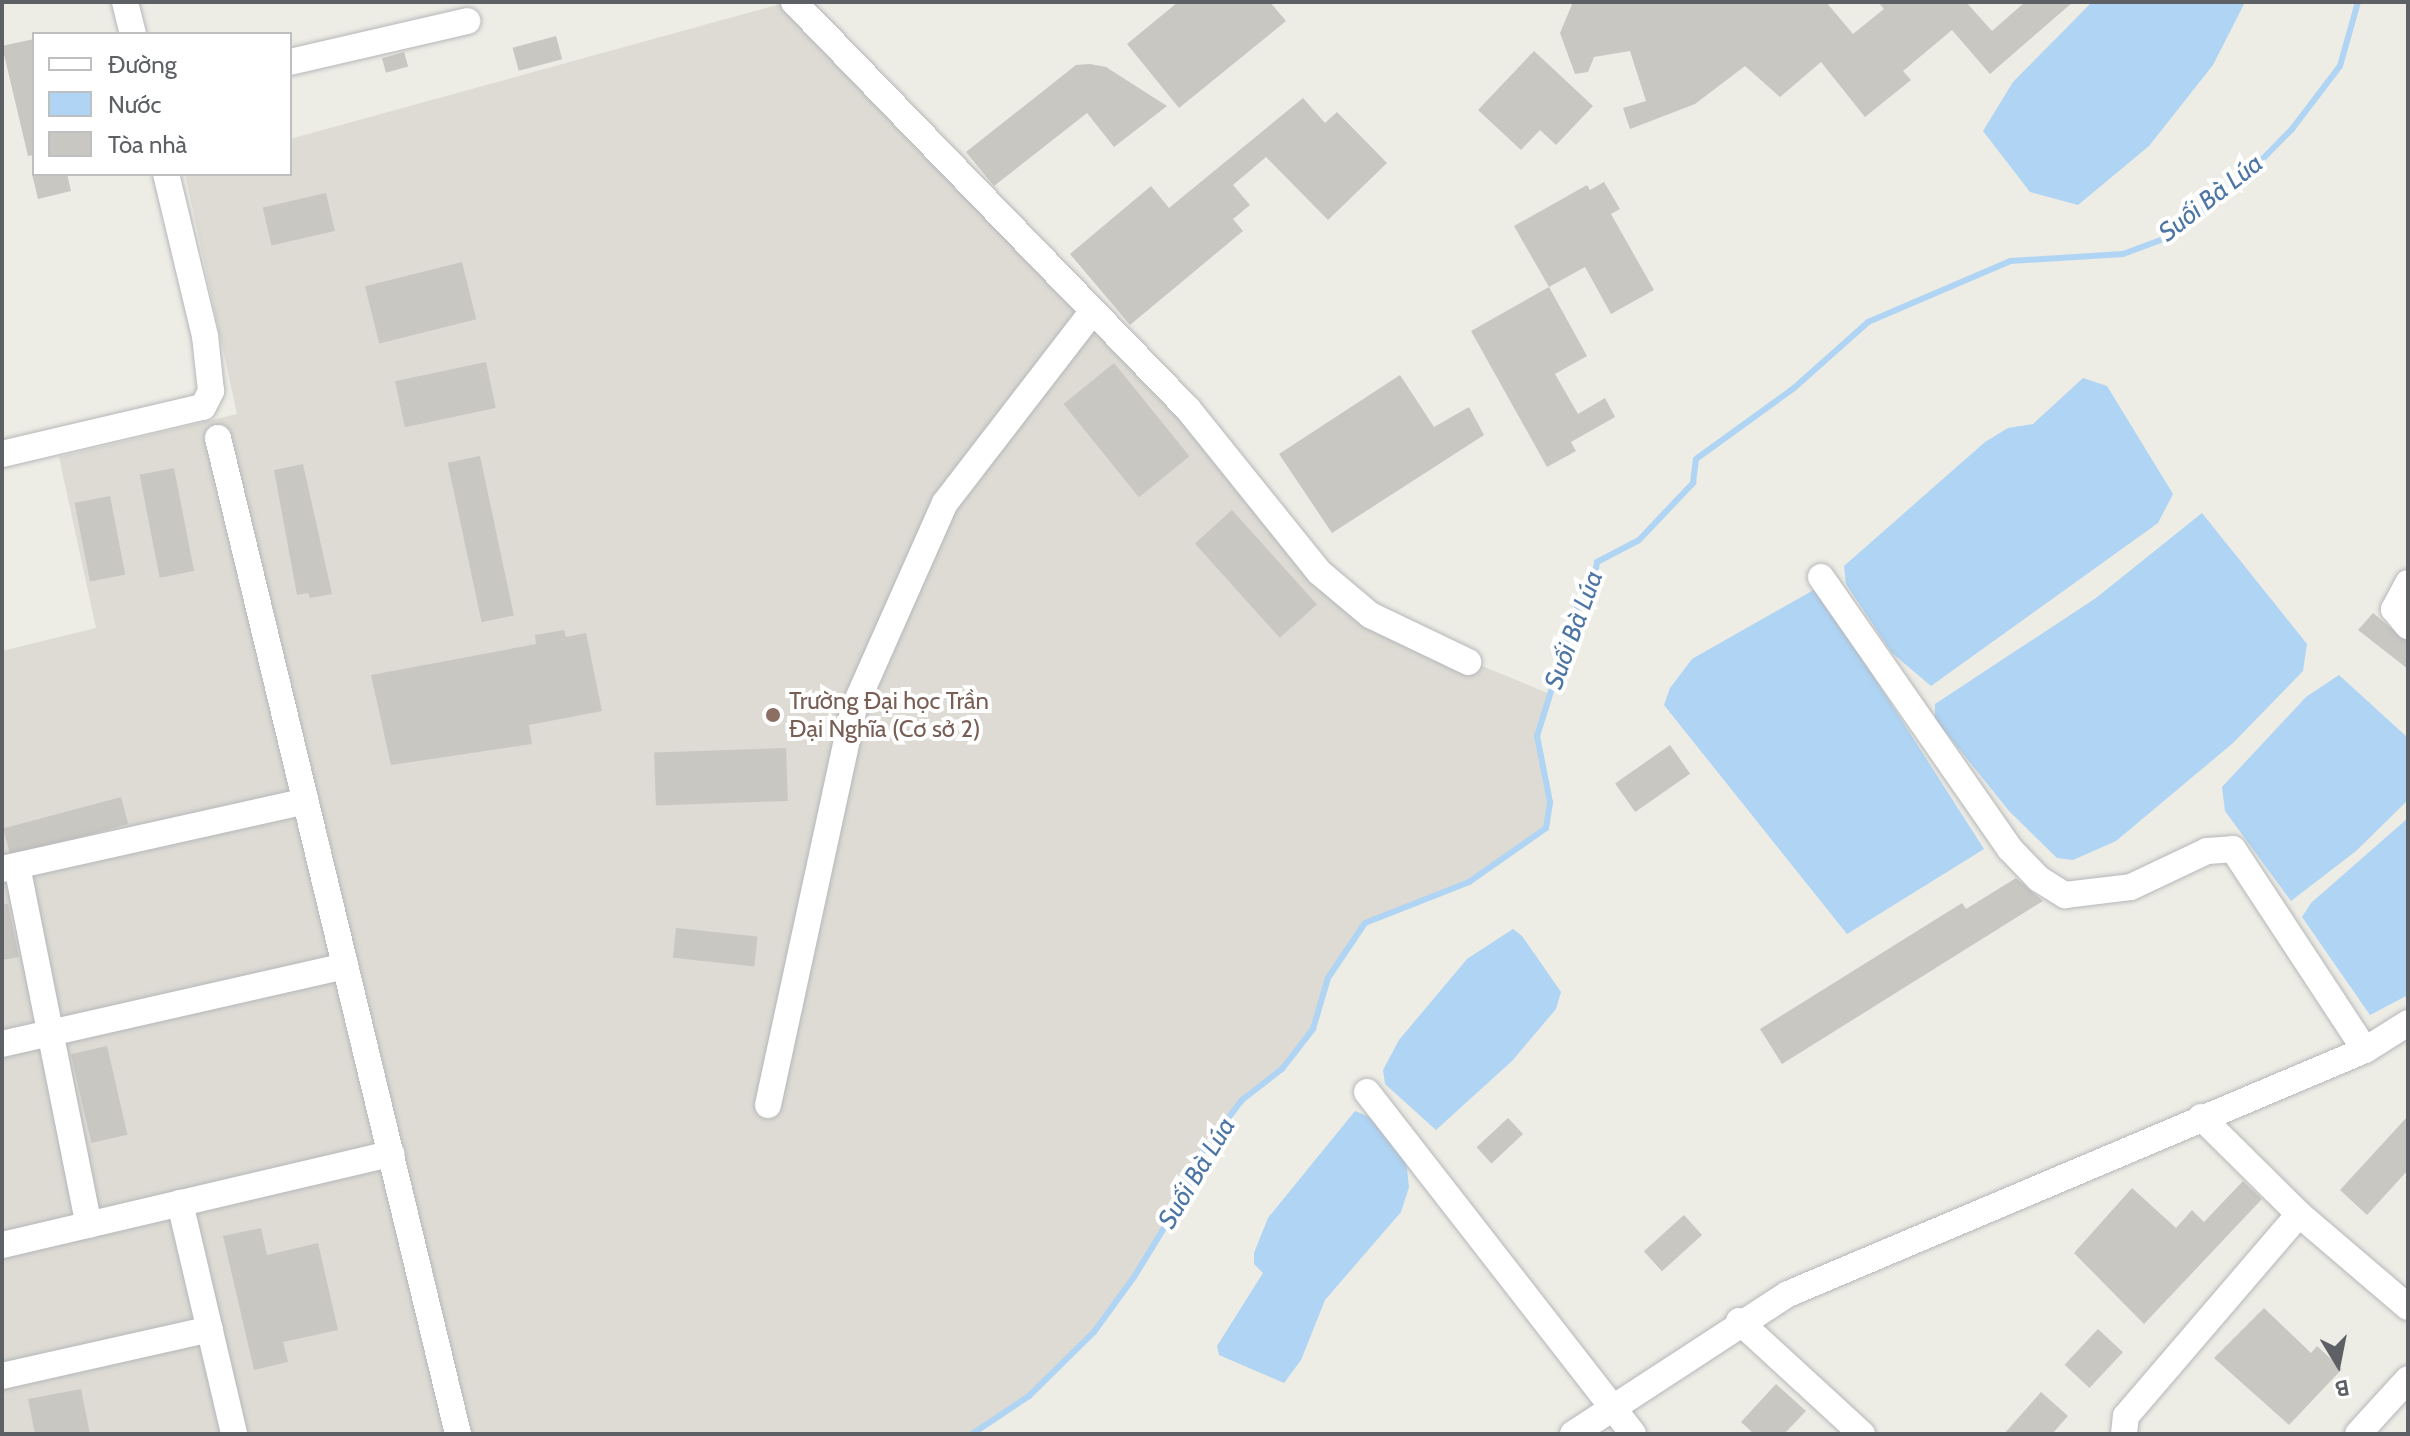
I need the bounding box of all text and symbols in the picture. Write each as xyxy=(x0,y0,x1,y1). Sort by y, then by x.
legend xyxy=(32,32,292,176)
text: Đường xyxy=(108,50,177,79)
text: Nước xyxy=(108,90,161,119)
text: Tòa nhà xyxy=(108,130,187,159)
water label: Suối Bà Lúa xyxy=(2153,148,2269,248)
water label: Suối Bà Lúa xyxy=(1538,567,1610,693)
place label: Trường Đại học Trần Đại Nghĩa (Cơ sở 2) xyxy=(789,687,989,743)
marker: Trường Đại học Trần Đại Nghĩa (Cơ sở 2) xyxy=(764,706,782,724)
water label: Suối Bà Lúa xyxy=(1152,1112,1242,1234)
north arrow xyxy=(2298,1324,2378,1404)
text: B xyxy=(2333,1374,2351,1403)

